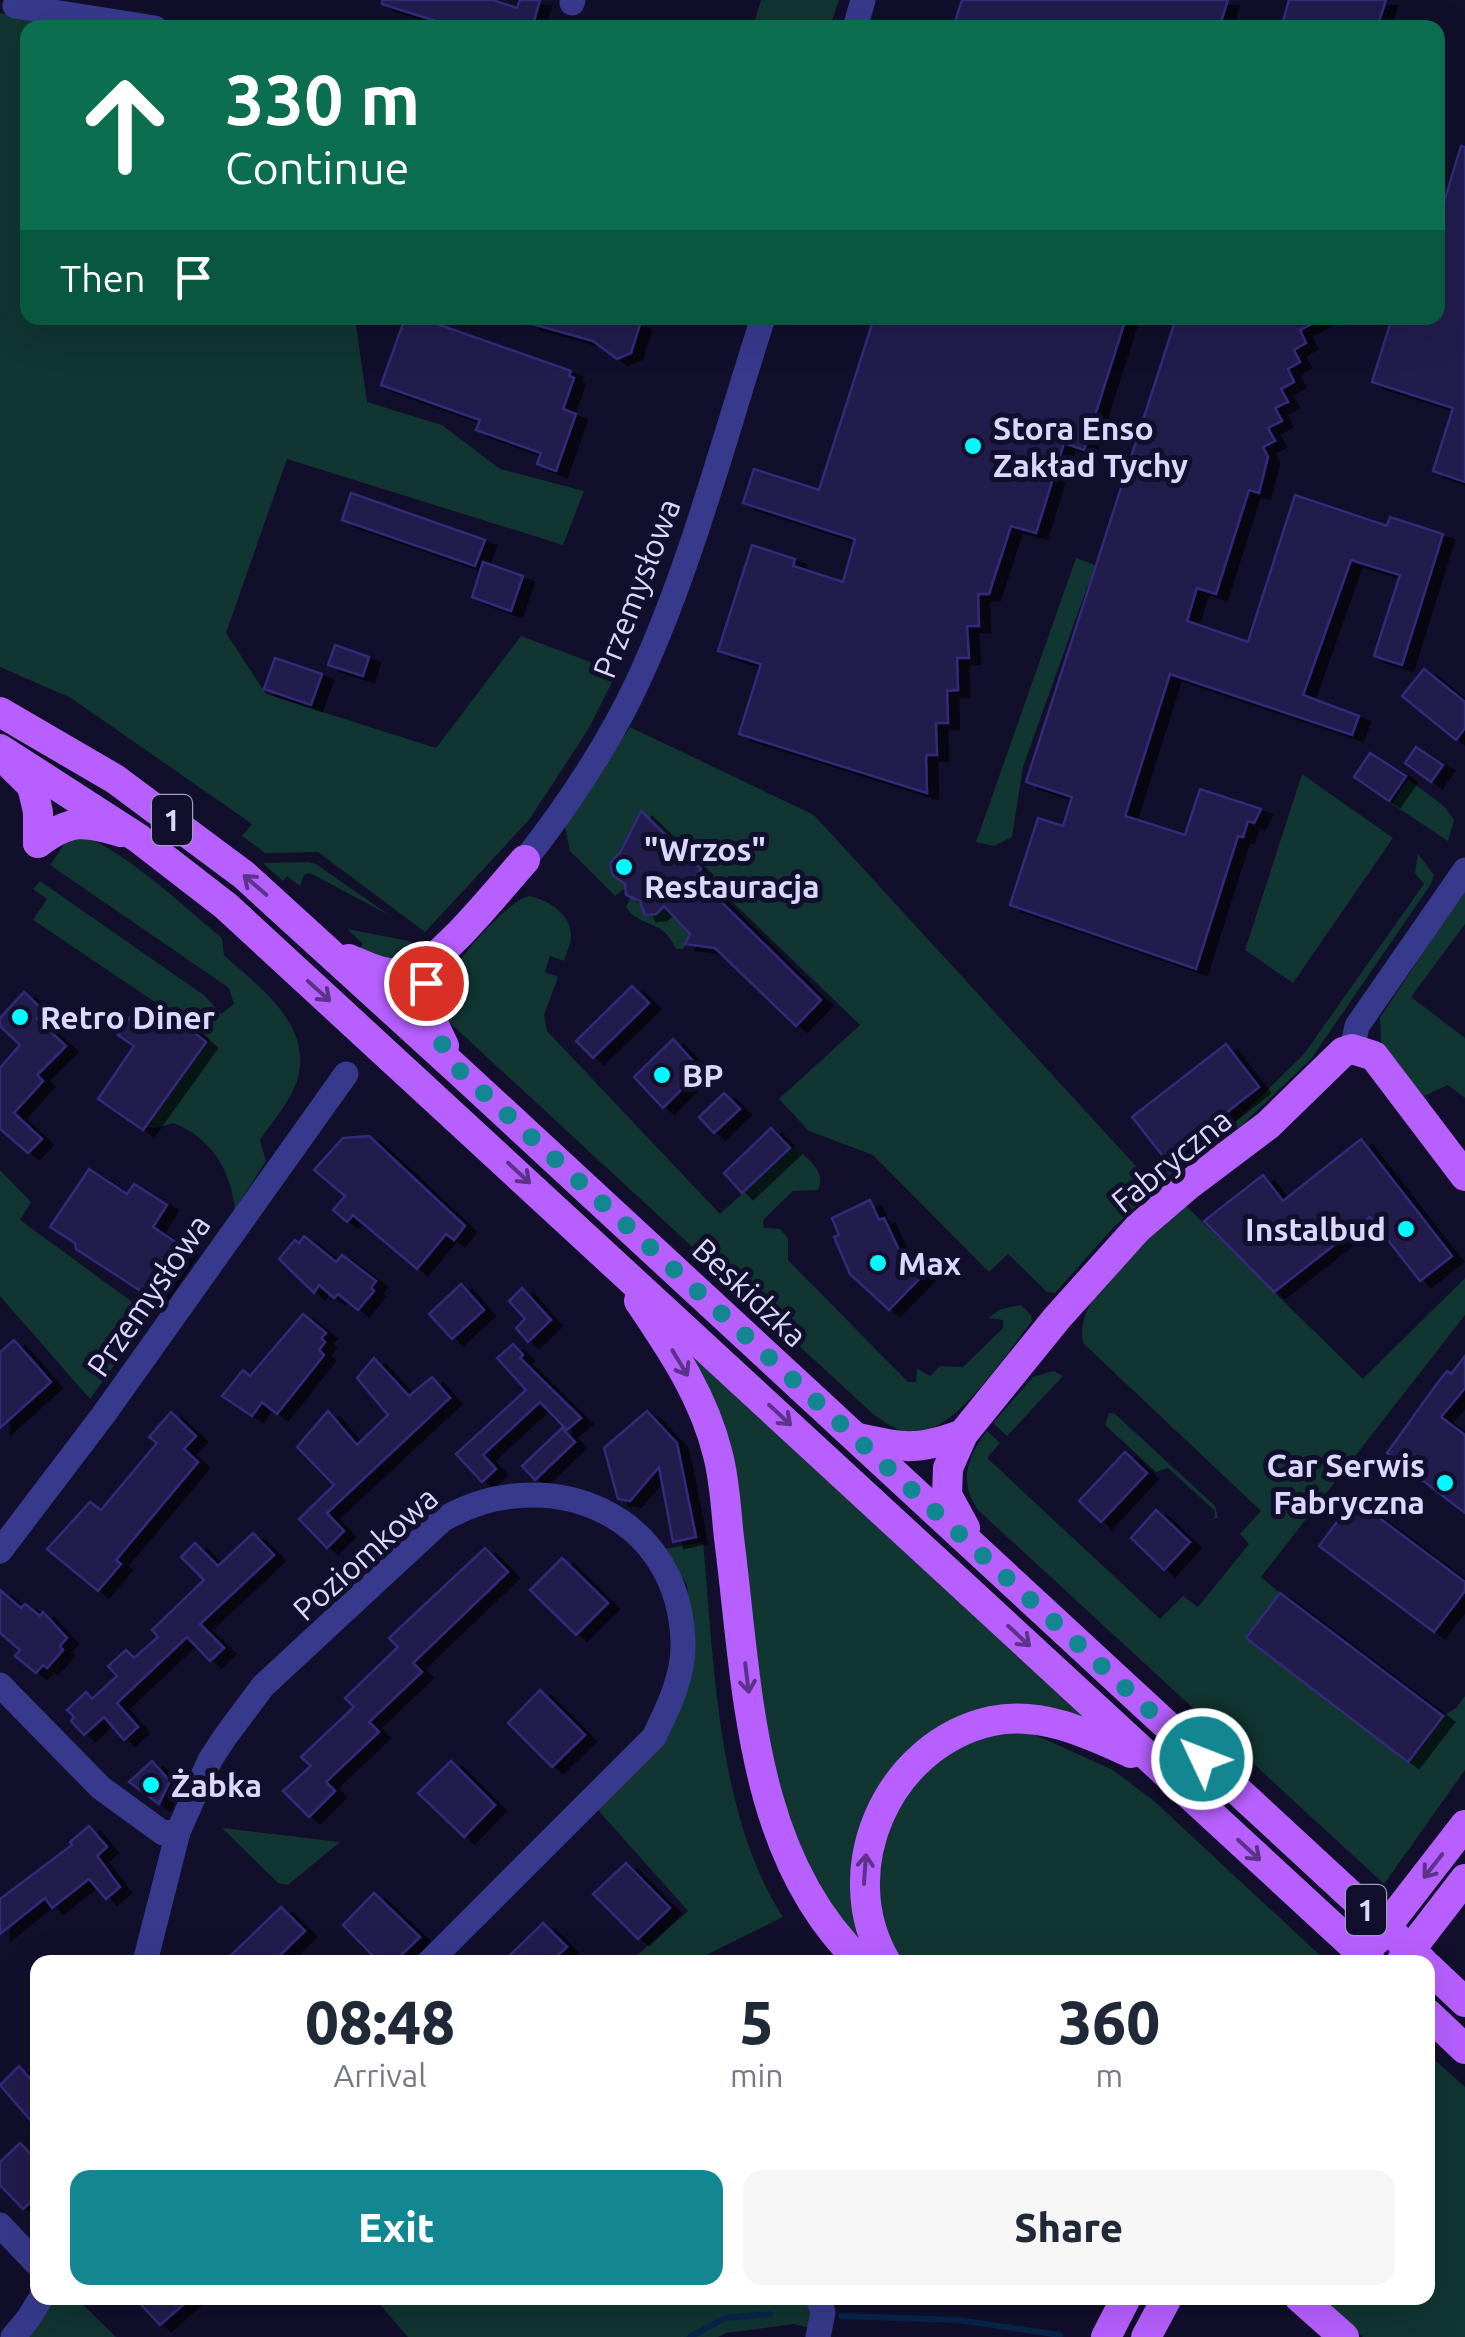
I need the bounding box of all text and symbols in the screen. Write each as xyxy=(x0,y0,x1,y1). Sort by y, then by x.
icon: ahead xyxy=(60,60,190,190)
text: 330 m xyxy=(225,60,420,138)
text: Continue xyxy=(225,142,409,193)
icon: arrive xyxy=(166,250,221,305)
text: Then xyxy=(60,257,146,299)
place label: Stora Enso Zakład Tychy xyxy=(993,410,1188,483)
marker: Stora Enso Zakład Tychy xyxy=(962,435,984,457)
street label: Przemysłowa xyxy=(585,493,687,683)
road number: 1 xyxy=(152,795,192,845)
place label: "Wrzos" Restauracja xyxy=(644,831,820,904)
marker: "Wrzos" Restauracja xyxy=(613,856,635,878)
one-way arrow xyxy=(242,874,268,896)
pin xyxy=(384,941,469,1026)
icon: arrive xyxy=(399,956,454,1011)
one-way arrow xyxy=(307,979,331,1003)
place label: Retro Diner xyxy=(40,999,215,1035)
marker: Retro Diner xyxy=(9,1006,31,1028)
place label: BP xyxy=(682,1057,723,1093)
marker: BP xyxy=(651,1064,673,1086)
street label: Fabryczna xyxy=(1104,1101,1238,1219)
one-way arrow xyxy=(506,1162,531,1185)
street label: Przemysłowa xyxy=(79,1207,217,1383)
place label: Instalbud xyxy=(1245,1211,1386,1247)
marker: Instalbud xyxy=(1395,1218,1417,1240)
street label: Beskidzka xyxy=(686,1230,814,1354)
place label: Max xyxy=(898,1245,961,1281)
marker: Max xyxy=(867,1252,889,1274)
one-way arrow xyxy=(670,1348,690,1377)
one-way arrow xyxy=(767,1403,792,1426)
place label: Car Serwis Fabryczna xyxy=(1267,1447,1425,1520)
marker: Car Serwis Fabryczna xyxy=(1434,1472,1456,1494)
street label: Poziomkowa xyxy=(286,1479,444,1627)
one-way arrow xyxy=(1006,1624,1030,1648)
one-way arrow xyxy=(738,1662,757,1694)
position arrow xyxy=(1150,1707,1254,1811)
place label: Żabka xyxy=(171,1767,262,1803)
marker: Żabka xyxy=(140,1774,162,1796)
one-way arrow xyxy=(1236,1838,1260,1862)
one-way arrow xyxy=(1423,1852,1444,1879)
one-way arrow xyxy=(856,1854,875,1886)
road number: 1 xyxy=(1346,1885,1386,1935)
text: 08:48 xyxy=(305,1988,455,2055)
text: 5 xyxy=(740,1988,774,2055)
text: 360 xyxy=(1059,1988,1160,2055)
text: Arrival xyxy=(333,2057,427,2093)
text: min xyxy=(730,2057,784,2093)
text: m xyxy=(1095,2057,1123,2093)
button: Exit xyxy=(70,2170,723,2285)
button: Share xyxy=(743,2170,1395,2285)

